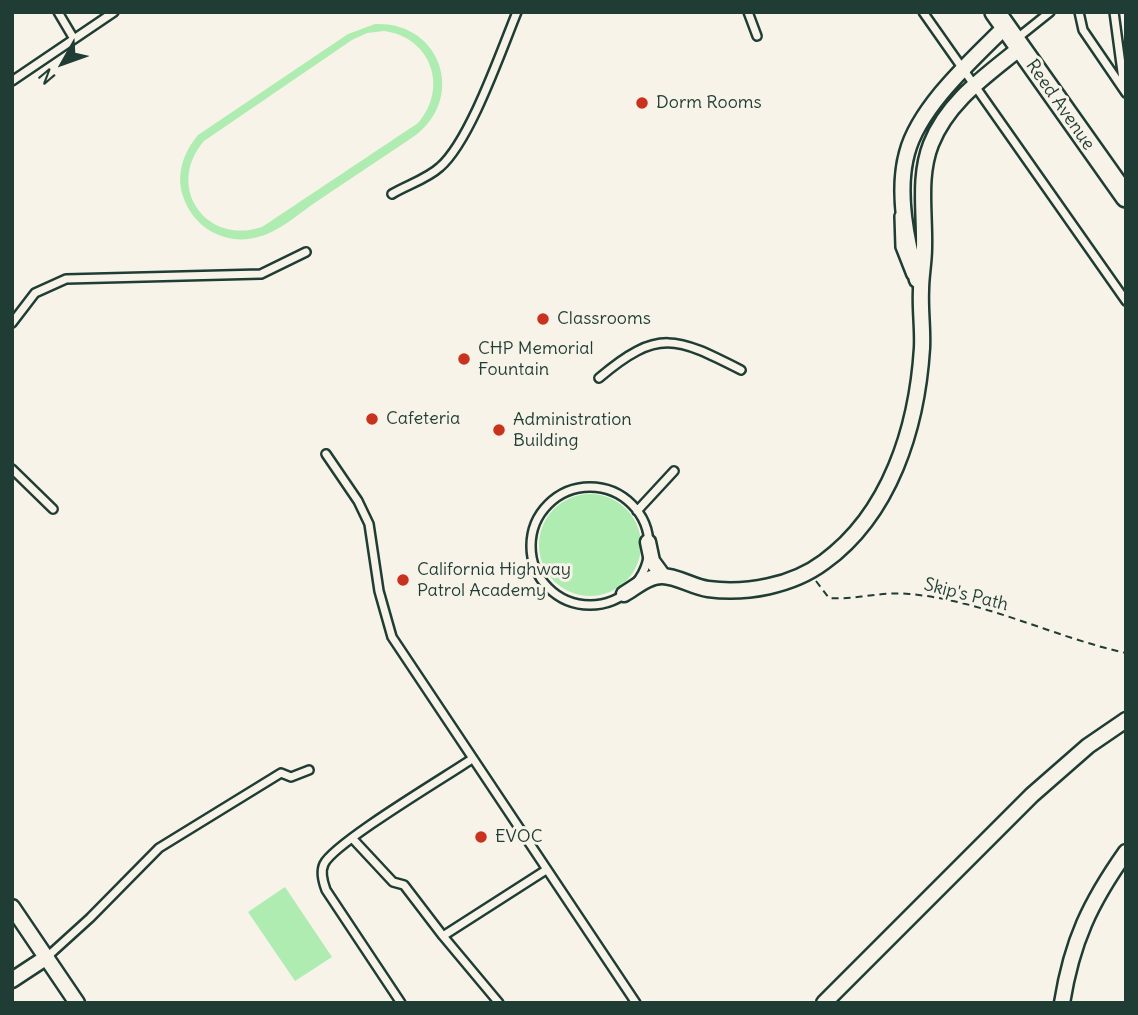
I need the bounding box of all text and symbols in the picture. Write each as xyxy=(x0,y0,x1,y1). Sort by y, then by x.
north arrow xyxy=(28,28,98,98)
street label: Reed Avenue xyxy=(1021,56,1099,154)
text: N xyxy=(34,64,60,89)
place label: Dorm Rooms xyxy=(656,92,762,114)
marker: Dorm Rooms xyxy=(634,95,650,111)
place label: Classrooms xyxy=(557,308,651,330)
marker: Classrooms xyxy=(535,311,551,327)
place label: CHP Memorial Fountain xyxy=(478,338,593,380)
marker: CHP Memorial Fountain xyxy=(456,351,472,367)
place label: Cafeteria xyxy=(386,408,460,430)
place label: Administration Building xyxy=(513,409,632,452)
marker: Cafeteria xyxy=(364,411,380,427)
marker: Administration Building xyxy=(491,422,507,438)
place label: California Highway Patrol Academy xyxy=(417,559,571,602)
marker: California Highway Patrol Academy xyxy=(395,572,411,588)
street label: Skip's Path xyxy=(922,574,1010,616)
place label: EVOC xyxy=(495,826,543,848)
marker: EVOC xyxy=(473,829,489,845)

